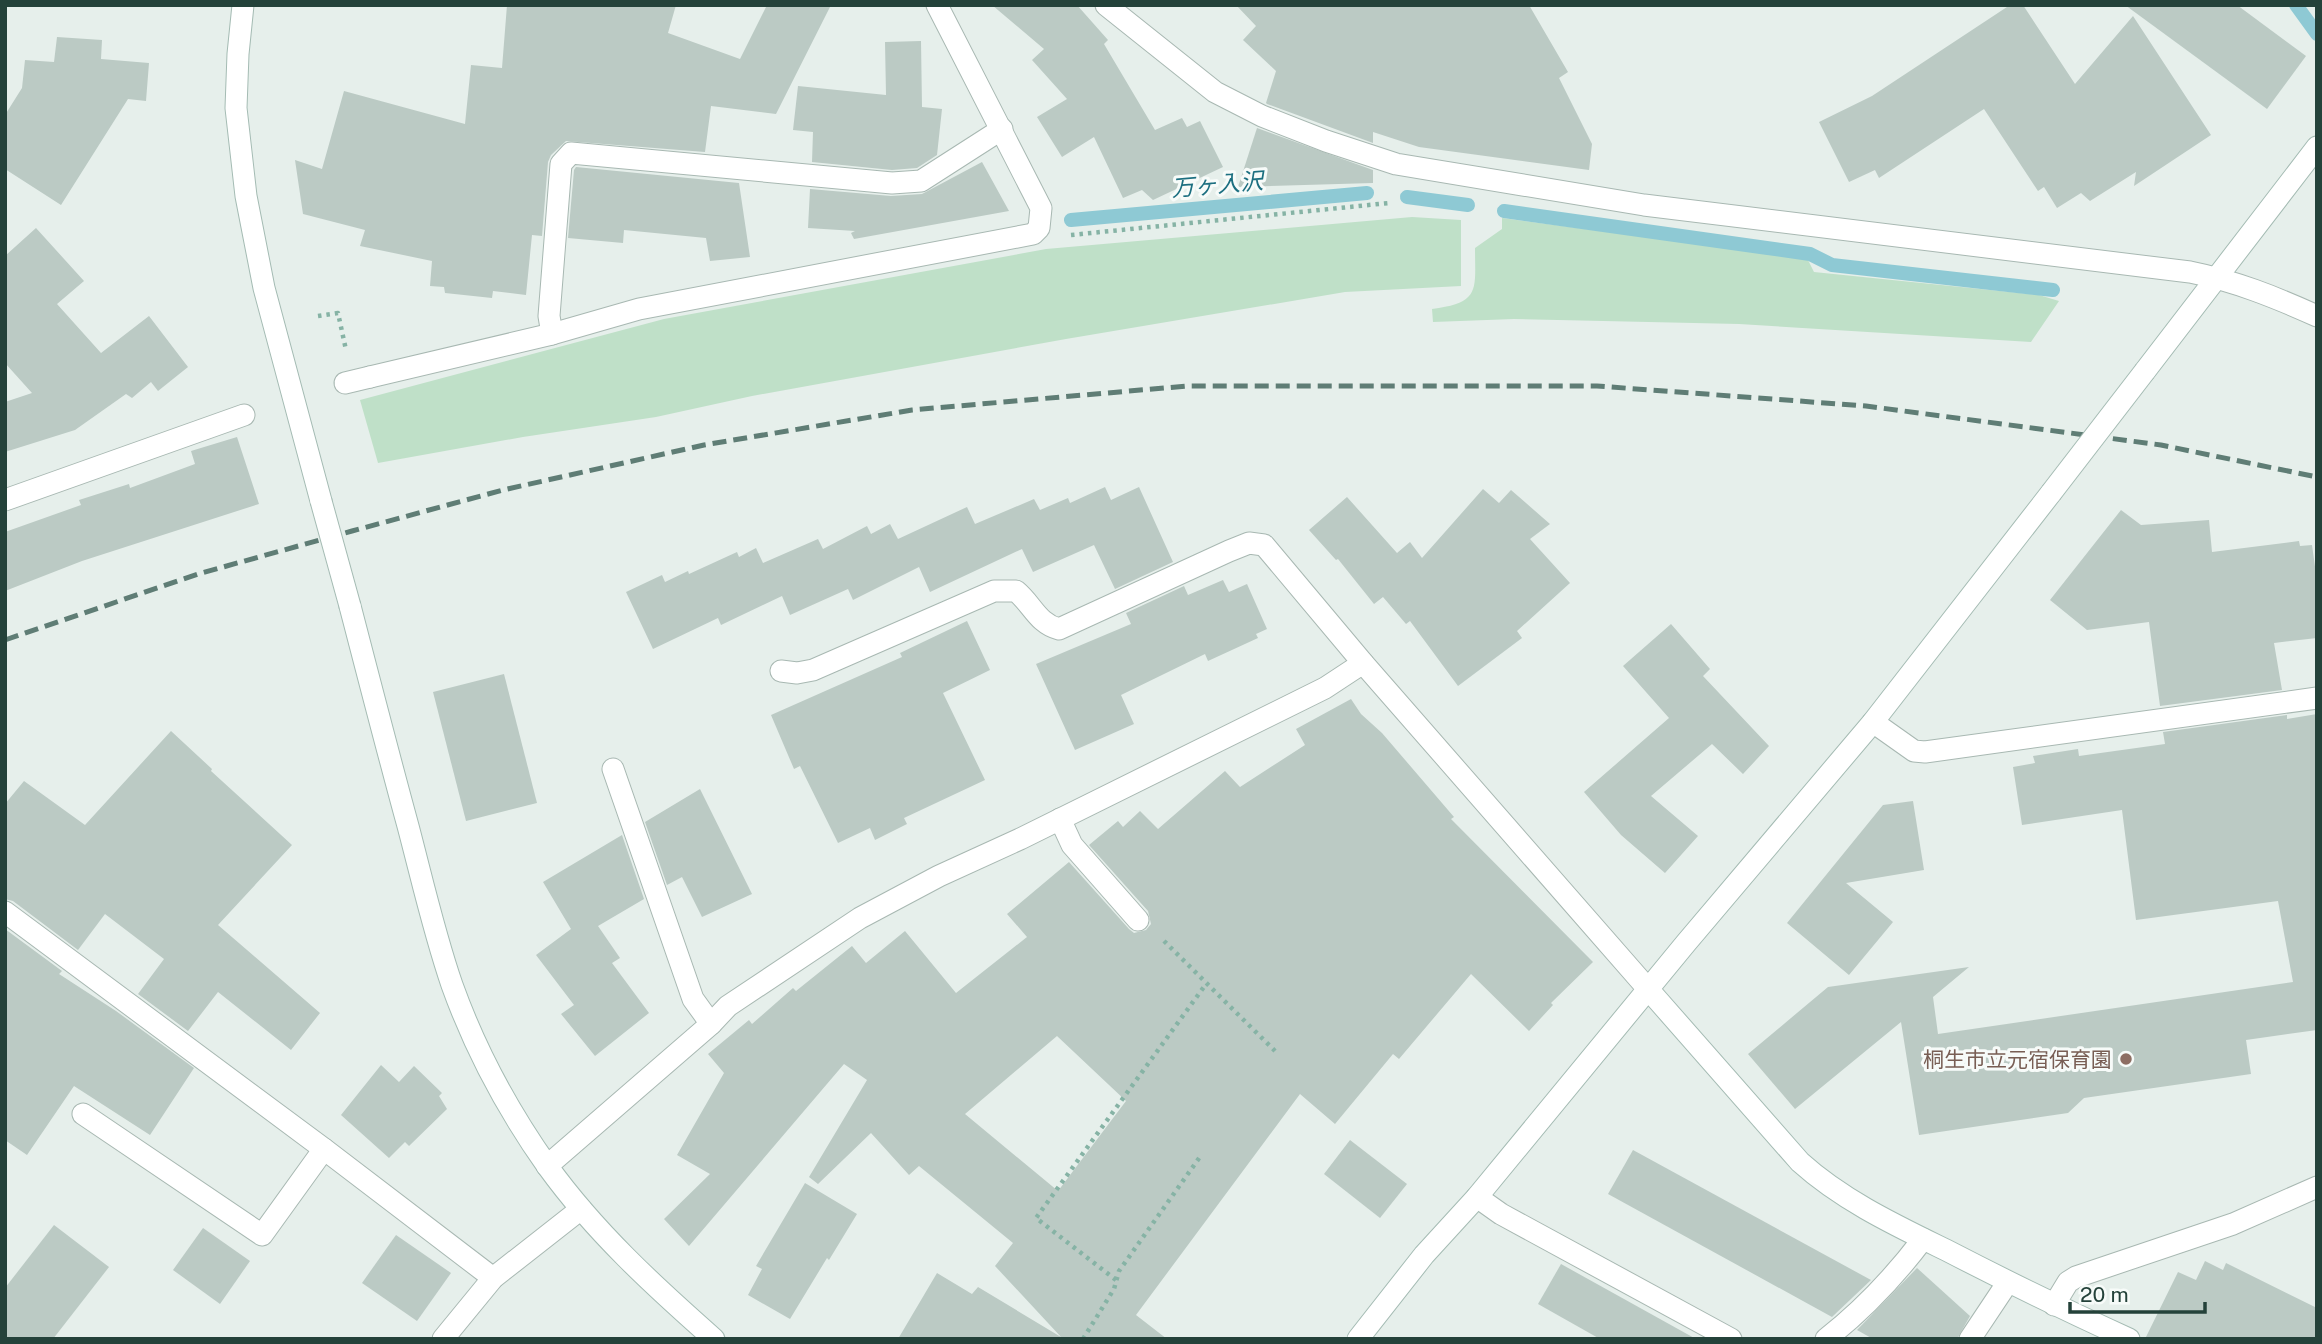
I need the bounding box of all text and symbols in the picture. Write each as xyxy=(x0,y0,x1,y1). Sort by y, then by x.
water label: 万ヶ入沢 xyxy=(1170,166,1267,201)
place label: 桐生市立元宿保育園 xyxy=(1923,1047,2112,1072)
marker: 桐生市立元宿保育園 xyxy=(2118,1051,2134,1067)
scale bar xyxy=(2070,1270,2205,1314)
text: 20 m xyxy=(2080,1282,2129,1307)

